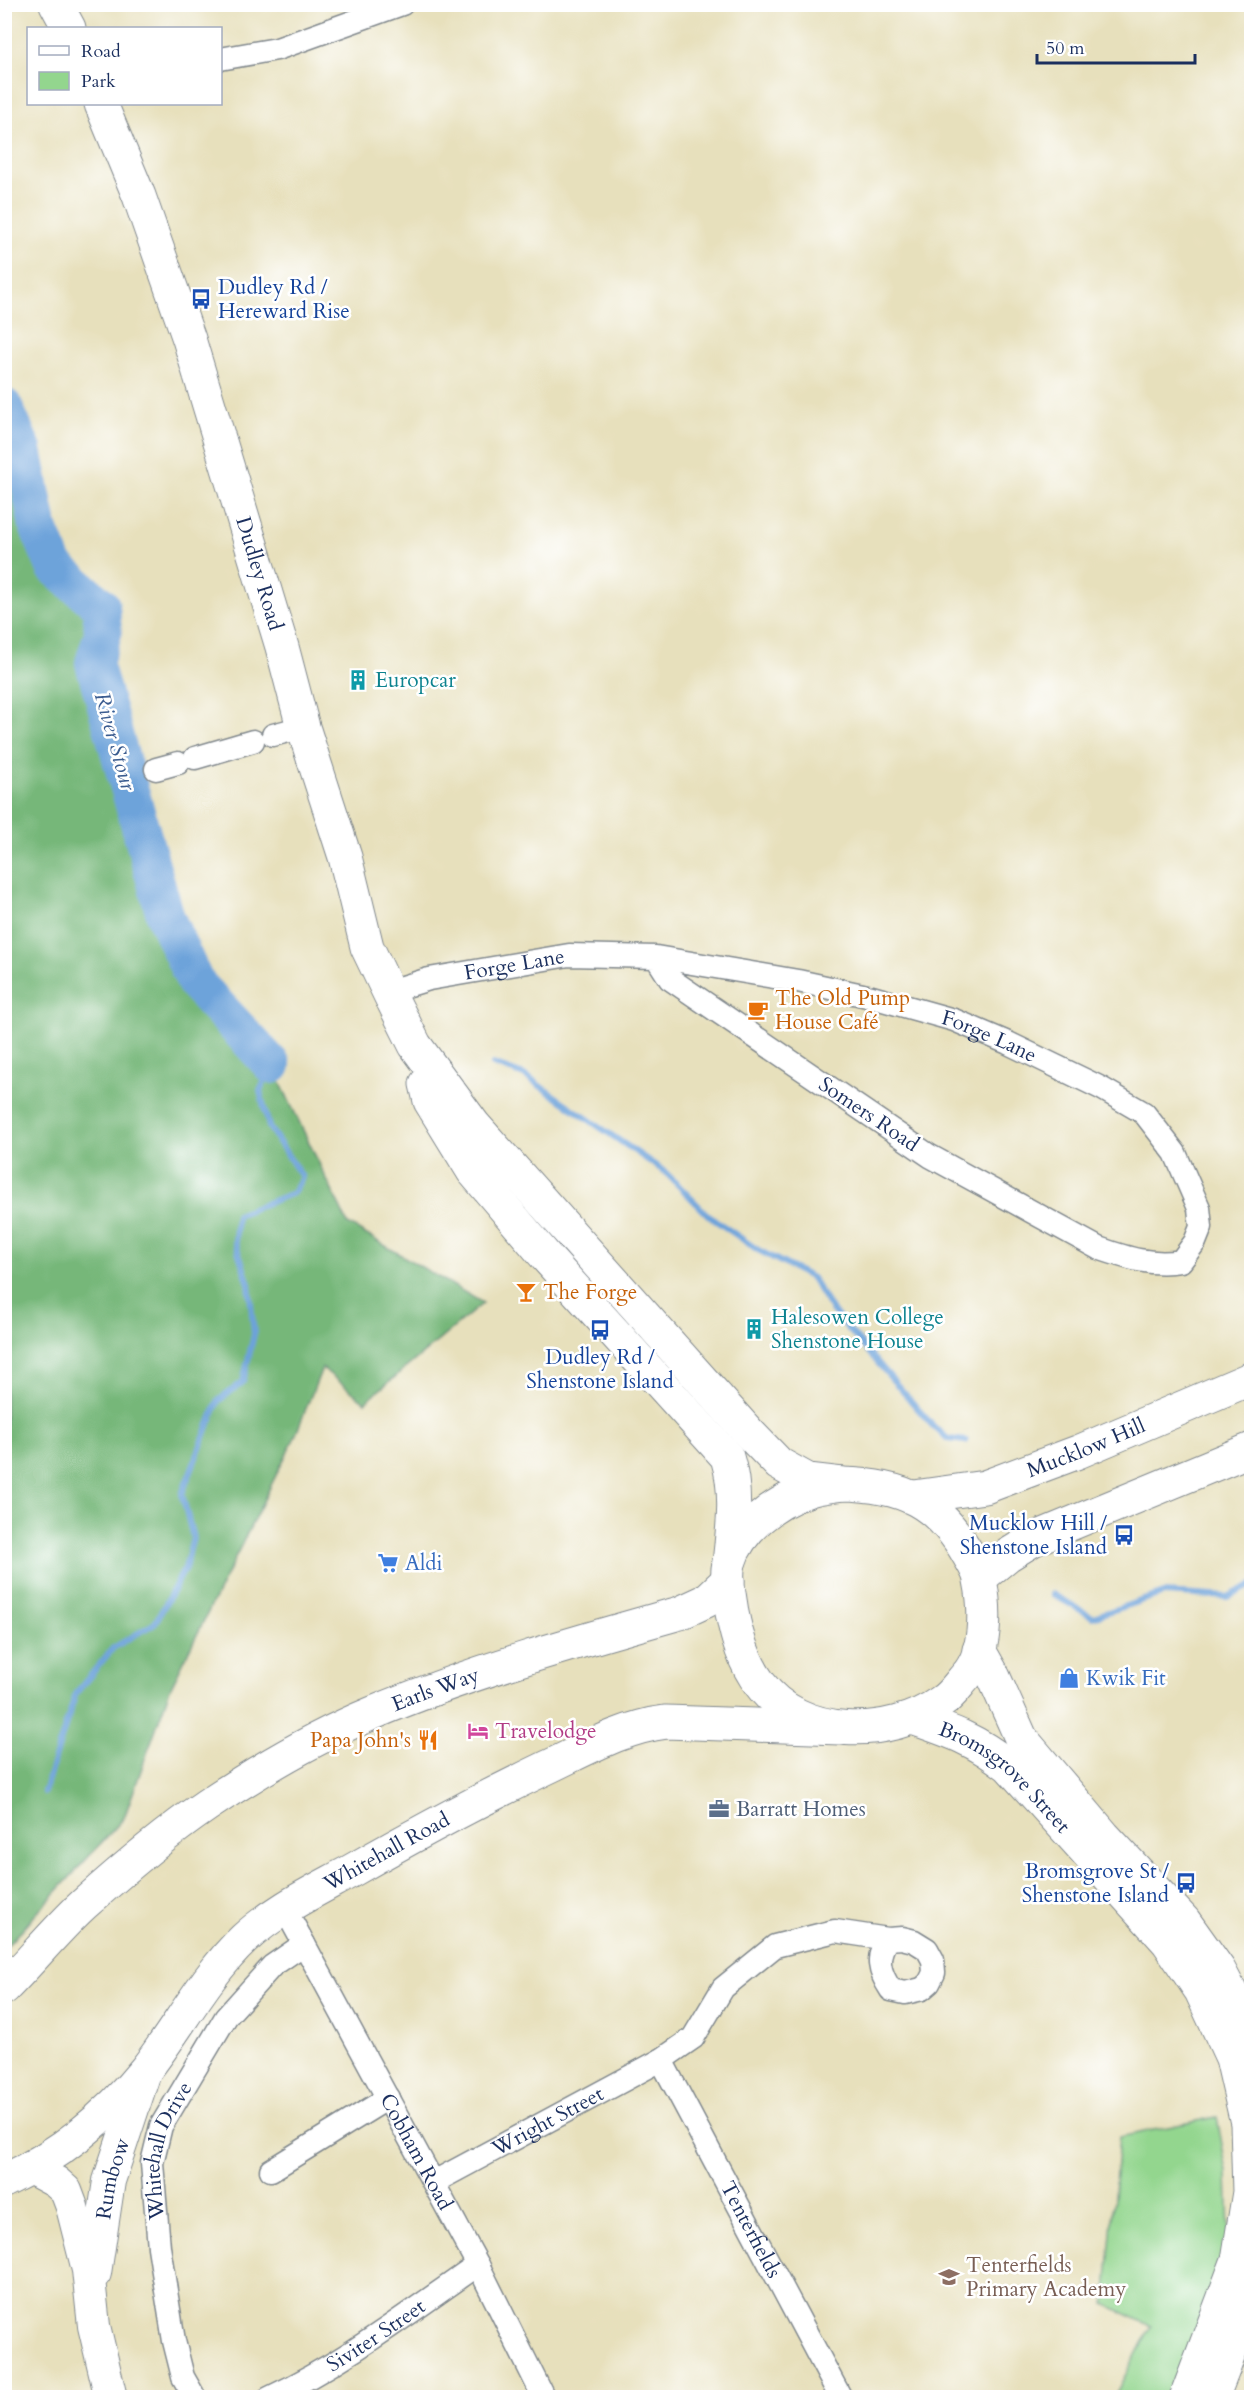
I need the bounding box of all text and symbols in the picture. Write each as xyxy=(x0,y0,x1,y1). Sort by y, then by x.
legend xyxy=(27,27,222,105)
scale bar xyxy=(1037,27,1194,65)
text: 50 m xyxy=(1046,36,1085,61)
text: Road xyxy=(81,39,121,64)
text: Park xyxy=(81,69,116,94)
place label: Dudley Rd / Hereward Rise xyxy=(218,273,350,326)
bus stop icon: Dudley Rd / Hereward Rise xyxy=(189,287,213,311)
street label: Dudley Road xyxy=(228,513,290,634)
place label: Europcar xyxy=(375,666,456,695)
building icon: Europcar xyxy=(346,668,370,692)
water label: River Stour xyxy=(87,689,144,795)
street label: Forge Lane xyxy=(462,942,567,988)
place label: The Old Pump House Café xyxy=(775,984,910,1037)
cafe icon: The Old Pump House Café xyxy=(746,998,770,1022)
street label: Forge Lane xyxy=(938,1003,1042,1070)
street label: Somers Road xyxy=(813,1070,925,1159)
place label: The Forge xyxy=(543,1278,637,1307)
bar icon: The Forge xyxy=(514,1280,538,1304)
place label: Halesowen College Shenstone House xyxy=(771,1303,944,1356)
building icon: Halesowen College Shenstone House xyxy=(742,1317,766,1341)
bus stop icon: Dudley Rd / Shenstone Island xyxy=(588,1318,612,1342)
place label: Dudley Rd / Shenstone Island xyxy=(526,1343,674,1396)
street label: Mucklow Hill xyxy=(1023,1411,1150,1485)
place label: Mucklow Hill / Shenstone Island xyxy=(960,1509,1107,1562)
bus stop icon: Mucklow Hill / Shenstone Island xyxy=(1112,1523,1136,1547)
place label: Aldi xyxy=(405,1549,442,1578)
supermarket icon: Aldi xyxy=(376,1551,400,1575)
street label: Earls Way xyxy=(388,1660,483,1719)
place label: Kwik Fit xyxy=(1086,1664,1166,1693)
shop icon: Kwik Fit xyxy=(1057,1666,1081,1690)
street label: Bromsgrove Street xyxy=(934,1715,1077,1840)
place label: Travelodge xyxy=(495,1717,596,1746)
hotel icon: Travelodge xyxy=(466,1719,490,1743)
place label: Papa John's xyxy=(310,1726,411,1755)
restaurant icon: Papa John's xyxy=(416,1728,440,1752)
place label: Barratt Homes xyxy=(736,1795,866,1824)
office icon: Barratt Homes xyxy=(707,1797,731,1821)
street label: Whitehall Road xyxy=(318,1805,455,1899)
place label: Bromsgrove St / Shenstone Island xyxy=(1022,1857,1169,1910)
bus stop icon: Bromsgrove St / Shenstone Island xyxy=(1174,1871,1198,1895)
street label: Whitehall Drive xyxy=(138,2076,199,2222)
street label: Wright Street xyxy=(486,2079,609,2164)
street label: Cobham Road xyxy=(373,2088,460,2215)
street label: Rumbow xyxy=(89,2134,137,2222)
street label: Tenterfields xyxy=(713,2176,788,2283)
place label: Tenterfields Primary Academy xyxy=(966,2251,1126,2304)
school or university icon: Tenterfields Primary Academy xyxy=(937,2265,961,2289)
street label: Siviter Street xyxy=(321,2292,432,2379)

